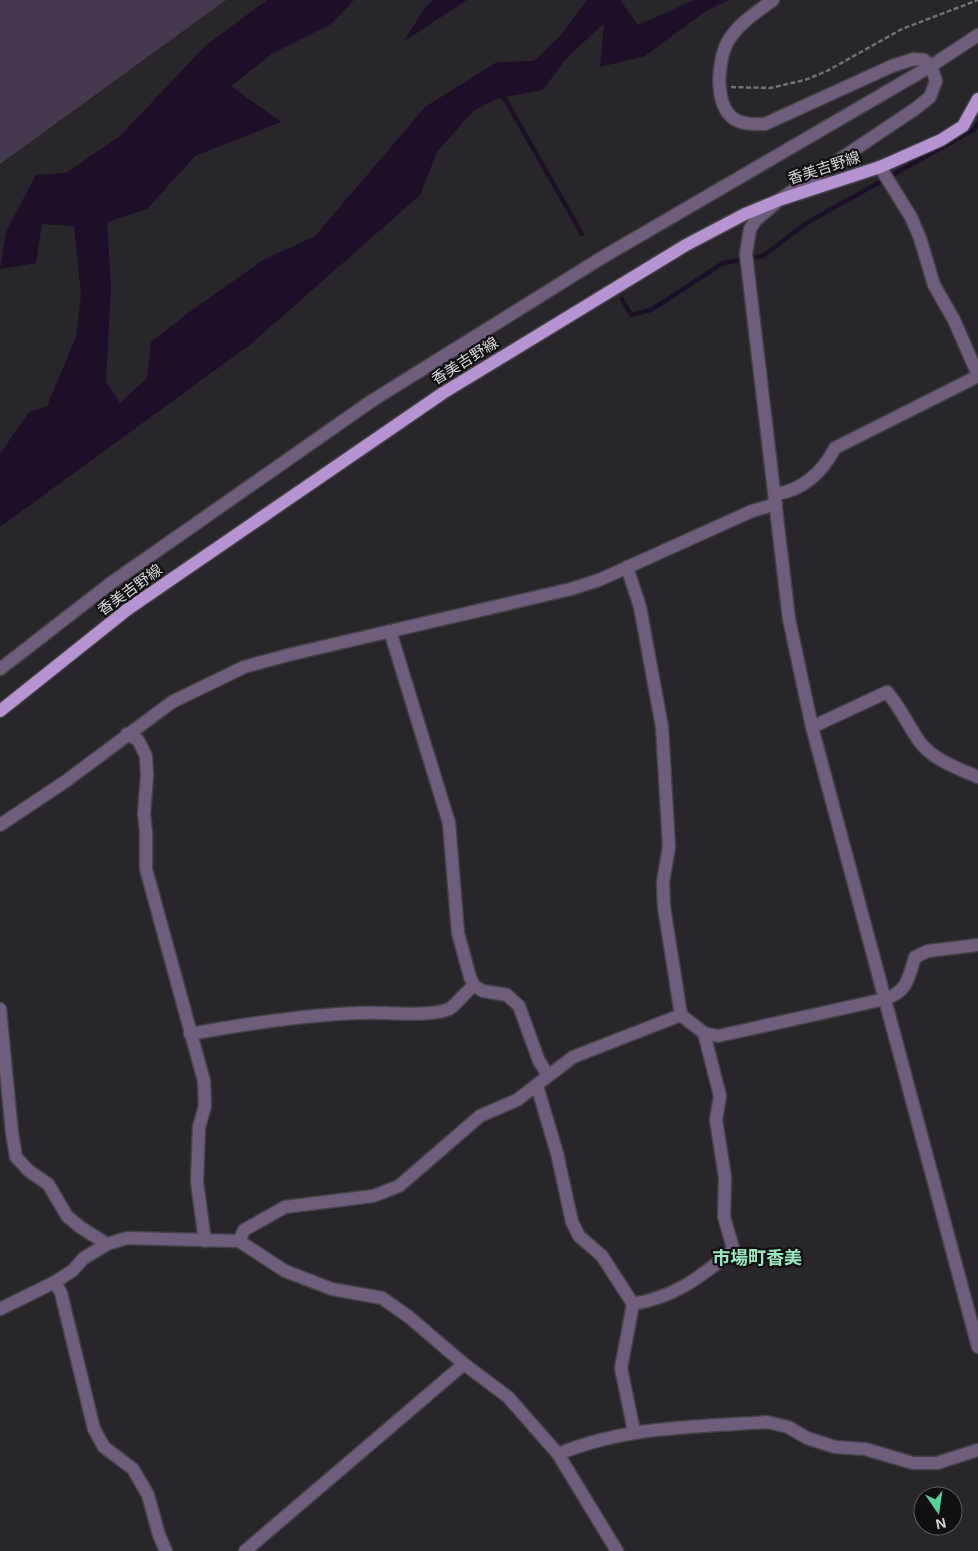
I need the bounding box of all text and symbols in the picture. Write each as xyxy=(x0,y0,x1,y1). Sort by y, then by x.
street label: 香美吉野線 xyxy=(786,148,862,187)
street label: 香美吉野線 xyxy=(428,333,501,388)
street label: 香美吉野線 xyxy=(94,561,165,619)
district label: 市場町香美 xyxy=(712,1248,802,1268)
north arrow xyxy=(913,1486,963,1536)
text: N xyxy=(934,1515,948,1533)

